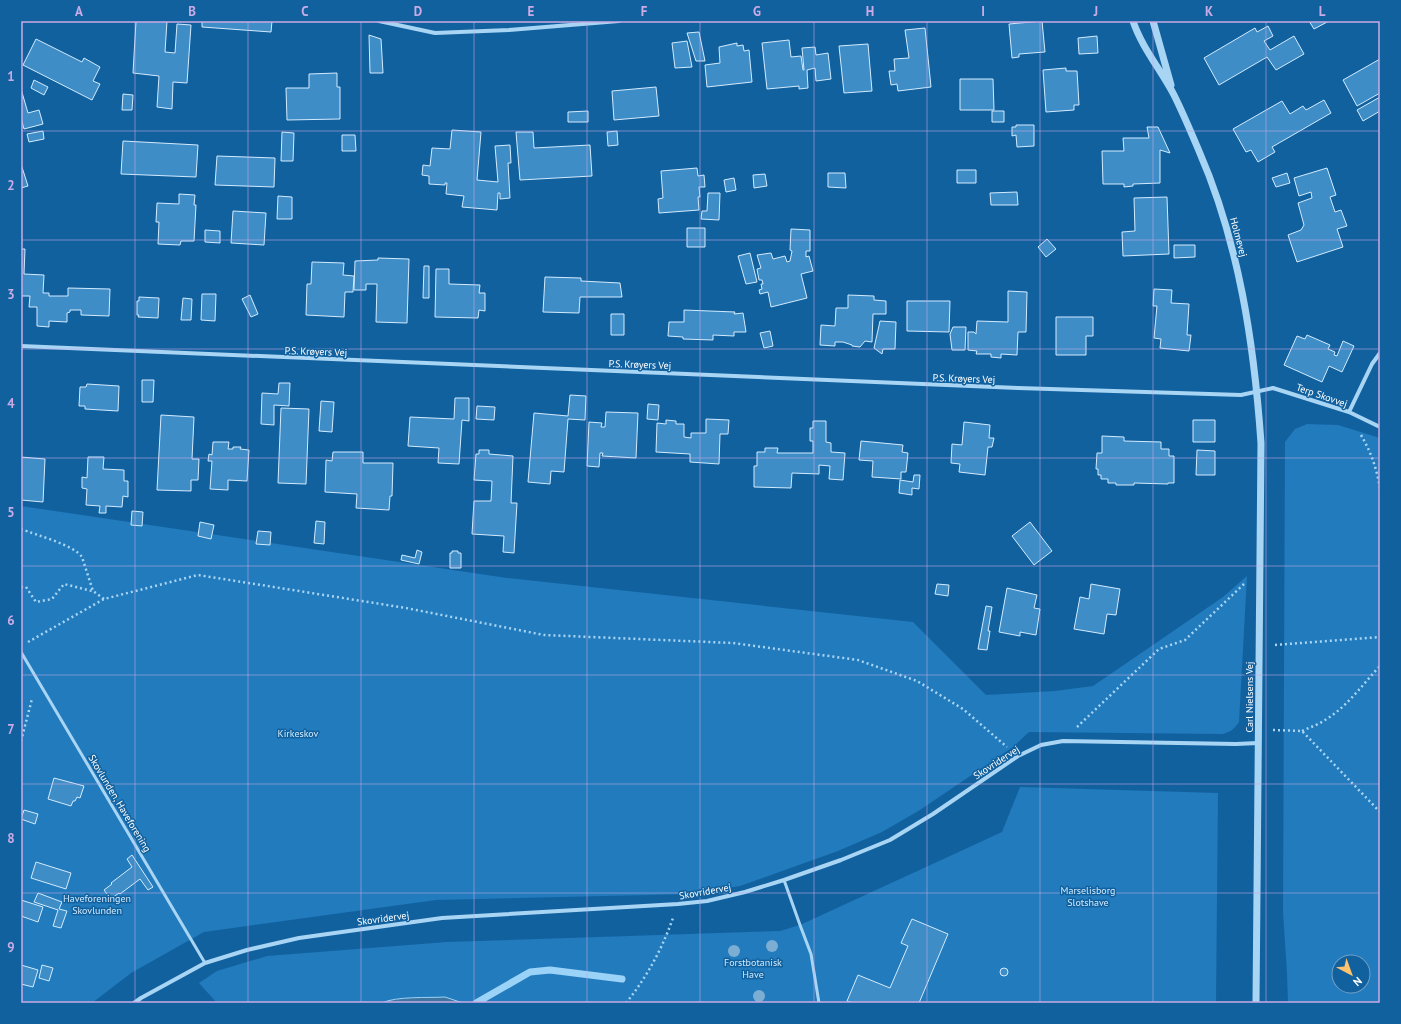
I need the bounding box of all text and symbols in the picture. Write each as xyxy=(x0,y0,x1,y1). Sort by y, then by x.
text: A xyxy=(75,3,83,20)
text: B xyxy=(188,3,196,20)
text: C xyxy=(301,3,309,20)
text: D xyxy=(414,3,422,20)
text: E xyxy=(528,3,535,20)
text: F xyxy=(641,3,648,20)
text: G xyxy=(753,3,761,20)
text: H xyxy=(866,3,874,20)
text: I xyxy=(981,3,985,20)
text: J xyxy=(1093,3,1098,20)
text: K xyxy=(1205,3,1213,20)
text: L xyxy=(1319,3,1326,20)
text: 1 xyxy=(7,68,15,85)
text: 2 xyxy=(7,177,15,194)
street label: Holmevej xyxy=(1227,216,1250,258)
text: 3 xyxy=(7,286,15,303)
street label: P.S. Krøyers Vej xyxy=(284,344,348,359)
street label: P.S. Krøyers Vej xyxy=(608,357,672,372)
street label: P.S. Krøyers Vej xyxy=(932,371,996,386)
street label: Terp Skovvej xyxy=(1294,381,1349,410)
text: 4 xyxy=(7,395,15,412)
text: 5 xyxy=(7,504,15,521)
text: 6 xyxy=(7,612,15,629)
street label: Carl Nielsens Vej xyxy=(1243,661,1256,733)
text: 7 xyxy=(7,721,15,738)
park label: Kirkeskov xyxy=(278,727,319,740)
street label: Skovridervej xyxy=(971,743,1022,782)
street label: Skovlunden, Haveforening xyxy=(85,752,154,854)
text: 8 xyxy=(7,830,15,847)
street label: Skovridervej xyxy=(678,881,732,902)
park label: Marselisborg Slotshave xyxy=(1061,884,1115,909)
park label: Haveforeningen Skovlunden xyxy=(63,892,131,917)
street label: Skovridervej xyxy=(356,908,410,929)
text: 9 xyxy=(7,939,15,956)
north arrow xyxy=(1331,954,1371,994)
park label: Forstbotanisk Have xyxy=(724,956,782,981)
text: N xyxy=(1350,974,1365,989)

